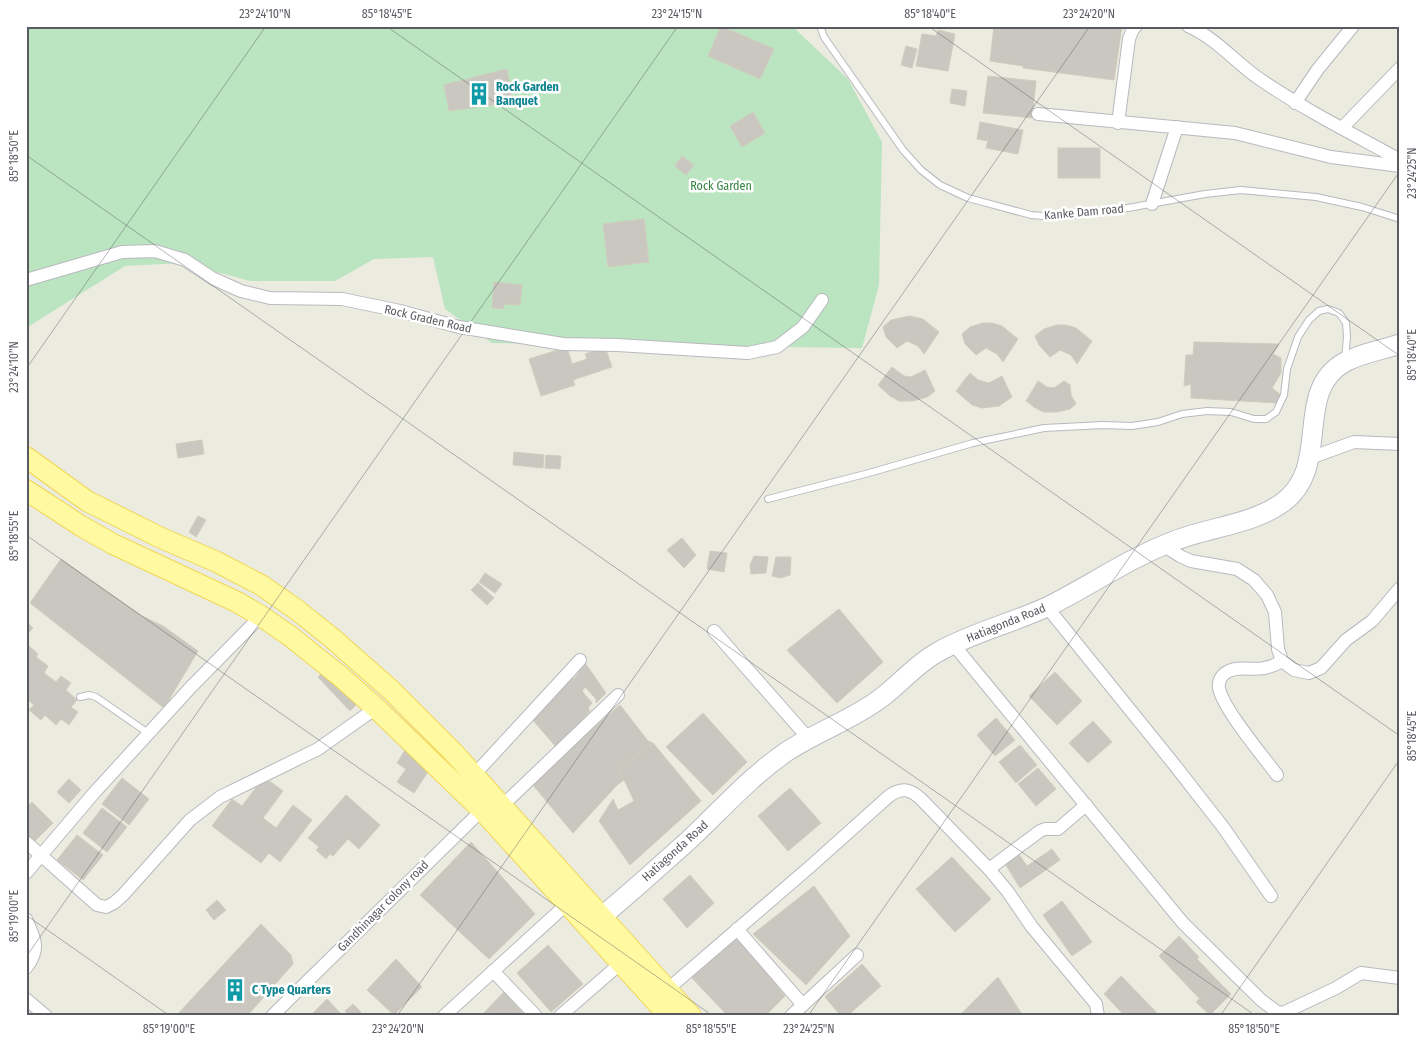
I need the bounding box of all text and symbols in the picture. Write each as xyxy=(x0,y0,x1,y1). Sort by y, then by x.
text: 23°24'10"N xyxy=(239,7,291,21)
text: 85°18'45"E xyxy=(362,7,413,21)
text: 23°24'15"N xyxy=(652,7,702,21)
text: 85°18'40"E xyxy=(904,7,956,21)
text: 23°24'20"N xyxy=(1063,7,1115,21)
place label: Rock Garden Banquet xyxy=(496,80,559,108)
building icon: Rock Garden Banquet xyxy=(466,81,492,107)
text: 85°18'50"E xyxy=(7,130,21,182)
text: 23°24'25"N xyxy=(1405,147,1419,199)
park label: Rock Garden xyxy=(690,179,752,193)
street label: Kanke Dam road xyxy=(1044,202,1124,222)
street label: Rock Graden Road xyxy=(383,302,473,336)
text: 85°18'40"E xyxy=(1405,329,1419,381)
text: 23°24'10"N xyxy=(7,341,21,393)
text: 85°18'55"E xyxy=(7,510,21,561)
street label: Hatiagonda Road xyxy=(964,601,1048,645)
text: 85°18'45"E xyxy=(1405,710,1419,761)
street label: Hatiagonda Road xyxy=(639,818,711,884)
street label: Gandhinagar colony road xyxy=(335,858,431,954)
text: 85°19'00"E xyxy=(7,889,21,942)
building icon: C Type Quarters xyxy=(222,977,248,1003)
place label: C Type Quarters xyxy=(252,983,332,997)
text: 85°19'00"E xyxy=(143,1022,196,1036)
text: 23°24'20"N xyxy=(372,1022,424,1036)
text: 85°18'55"E xyxy=(686,1022,737,1036)
text: 23°24'25"N xyxy=(783,1022,835,1036)
text: 85°18'50"E xyxy=(1228,1022,1280,1036)

